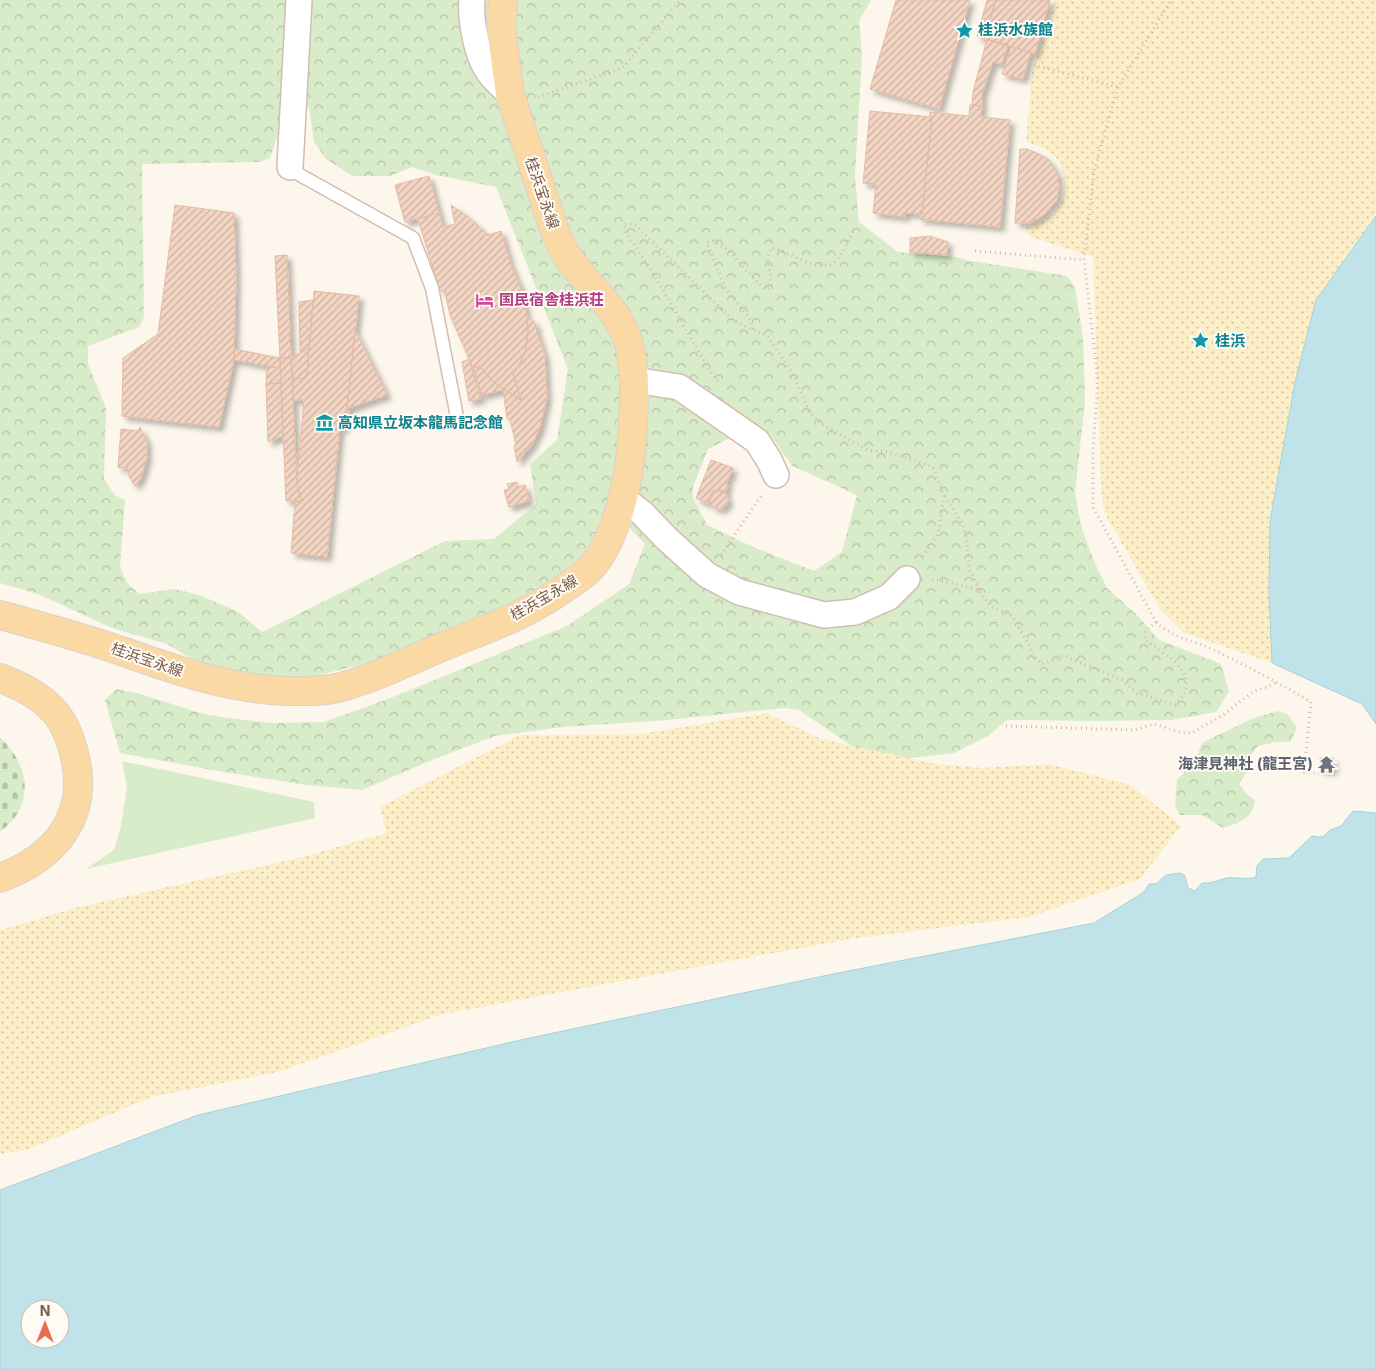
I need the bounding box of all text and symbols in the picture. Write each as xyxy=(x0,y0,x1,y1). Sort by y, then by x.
place icon: 桂浜水族館 xyxy=(954,20,974,40)
place label: 桂浜水族館 xyxy=(978,20,1053,39)
street label: 桂浜宝永線 xyxy=(521,154,564,231)
hotel icon: 国民宿舎桂浜荘 xyxy=(475,290,495,310)
place label: 国民宿舎桂浜荘 xyxy=(499,290,604,309)
place icon: 桂浜 xyxy=(1191,331,1211,351)
place label: 桂浜 xyxy=(1215,331,1246,350)
museum icon: 高知県立坂本龍馬記念館 xyxy=(314,413,334,433)
place label: 高知県立坂本龍馬記念館 xyxy=(338,413,503,432)
street label: 桂浜宝永線 xyxy=(507,571,581,625)
street label: 桂浜宝永線 xyxy=(109,638,186,681)
place label: 海津見神社 (龍王宮) xyxy=(1178,754,1313,773)
temple icon: 海津見神社 (龍王宮) xyxy=(1317,754,1337,774)
north arrow xyxy=(20,1299,70,1349)
text: N xyxy=(40,1302,50,1319)

